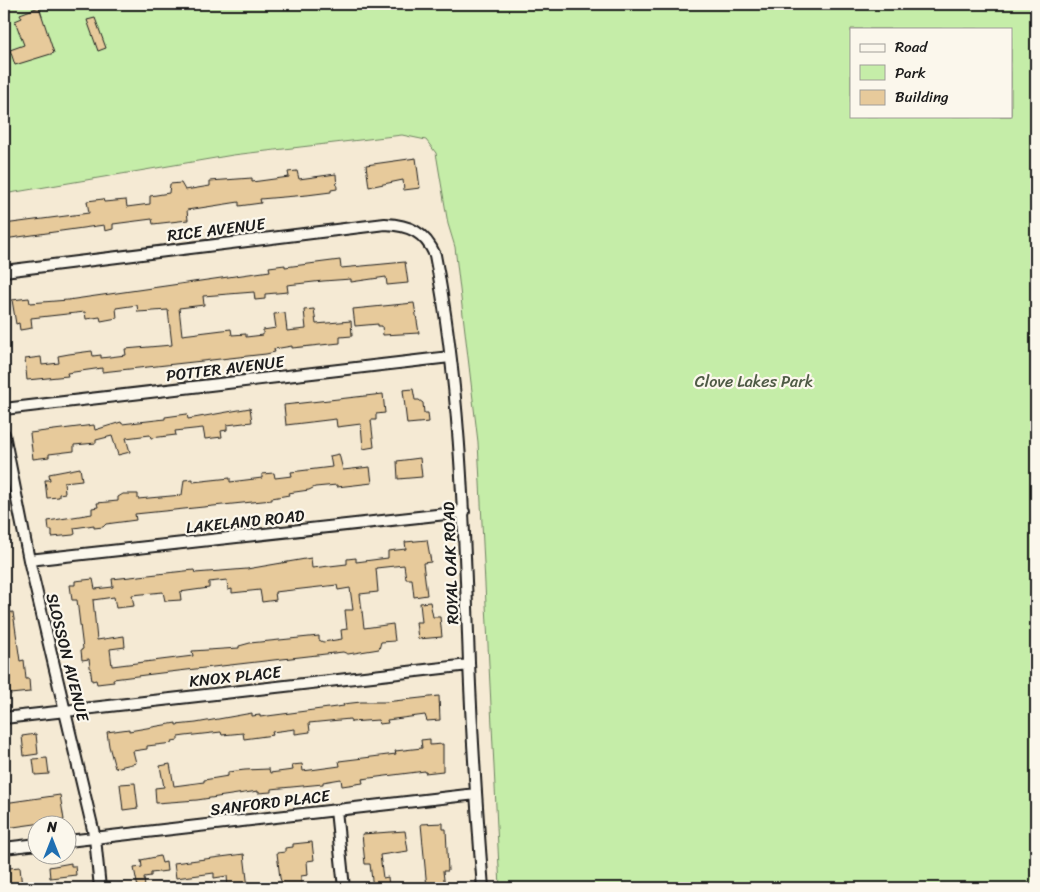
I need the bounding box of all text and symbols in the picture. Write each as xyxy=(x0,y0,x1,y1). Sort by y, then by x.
legend xyxy=(850,28,1012,118)
text: Road xyxy=(895,34,928,60)
text: Park xyxy=(895,60,926,86)
text: Building xyxy=(895,84,949,110)
street label: RICE AVENUE xyxy=(166,209,268,250)
street label: POTTER AVENUE xyxy=(164,347,287,390)
park label: Clove Lakes Park xyxy=(695,367,813,396)
street label: LAKELAND ROAD xyxy=(184,501,306,542)
street label: ROYAL OAK ROAD xyxy=(434,501,467,625)
street label: SLOSSON AVENUE xyxy=(38,590,98,725)
street label: KNOX PLACE xyxy=(188,657,283,696)
street label: SANFORD PLACE xyxy=(209,781,333,824)
north arrow xyxy=(28,814,78,864)
text: N xyxy=(46,815,57,840)

